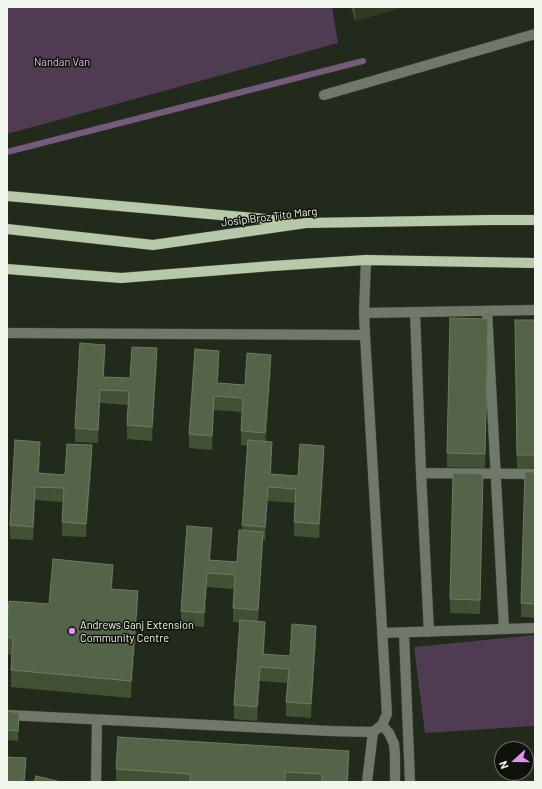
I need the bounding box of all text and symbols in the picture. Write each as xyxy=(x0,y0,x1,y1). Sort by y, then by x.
park label: Nandan Van xyxy=(34,55,90,69)
street label: Josip Broz Tito Marg xyxy=(220,205,318,229)
place label: Andrews Ganj Extension Community Centre xyxy=(80,618,194,644)
marker: Andrews Ganj Extension Community Centre xyxy=(67,626,77,636)
north arrow xyxy=(494,741,534,781)
text: N xyxy=(496,759,511,771)

